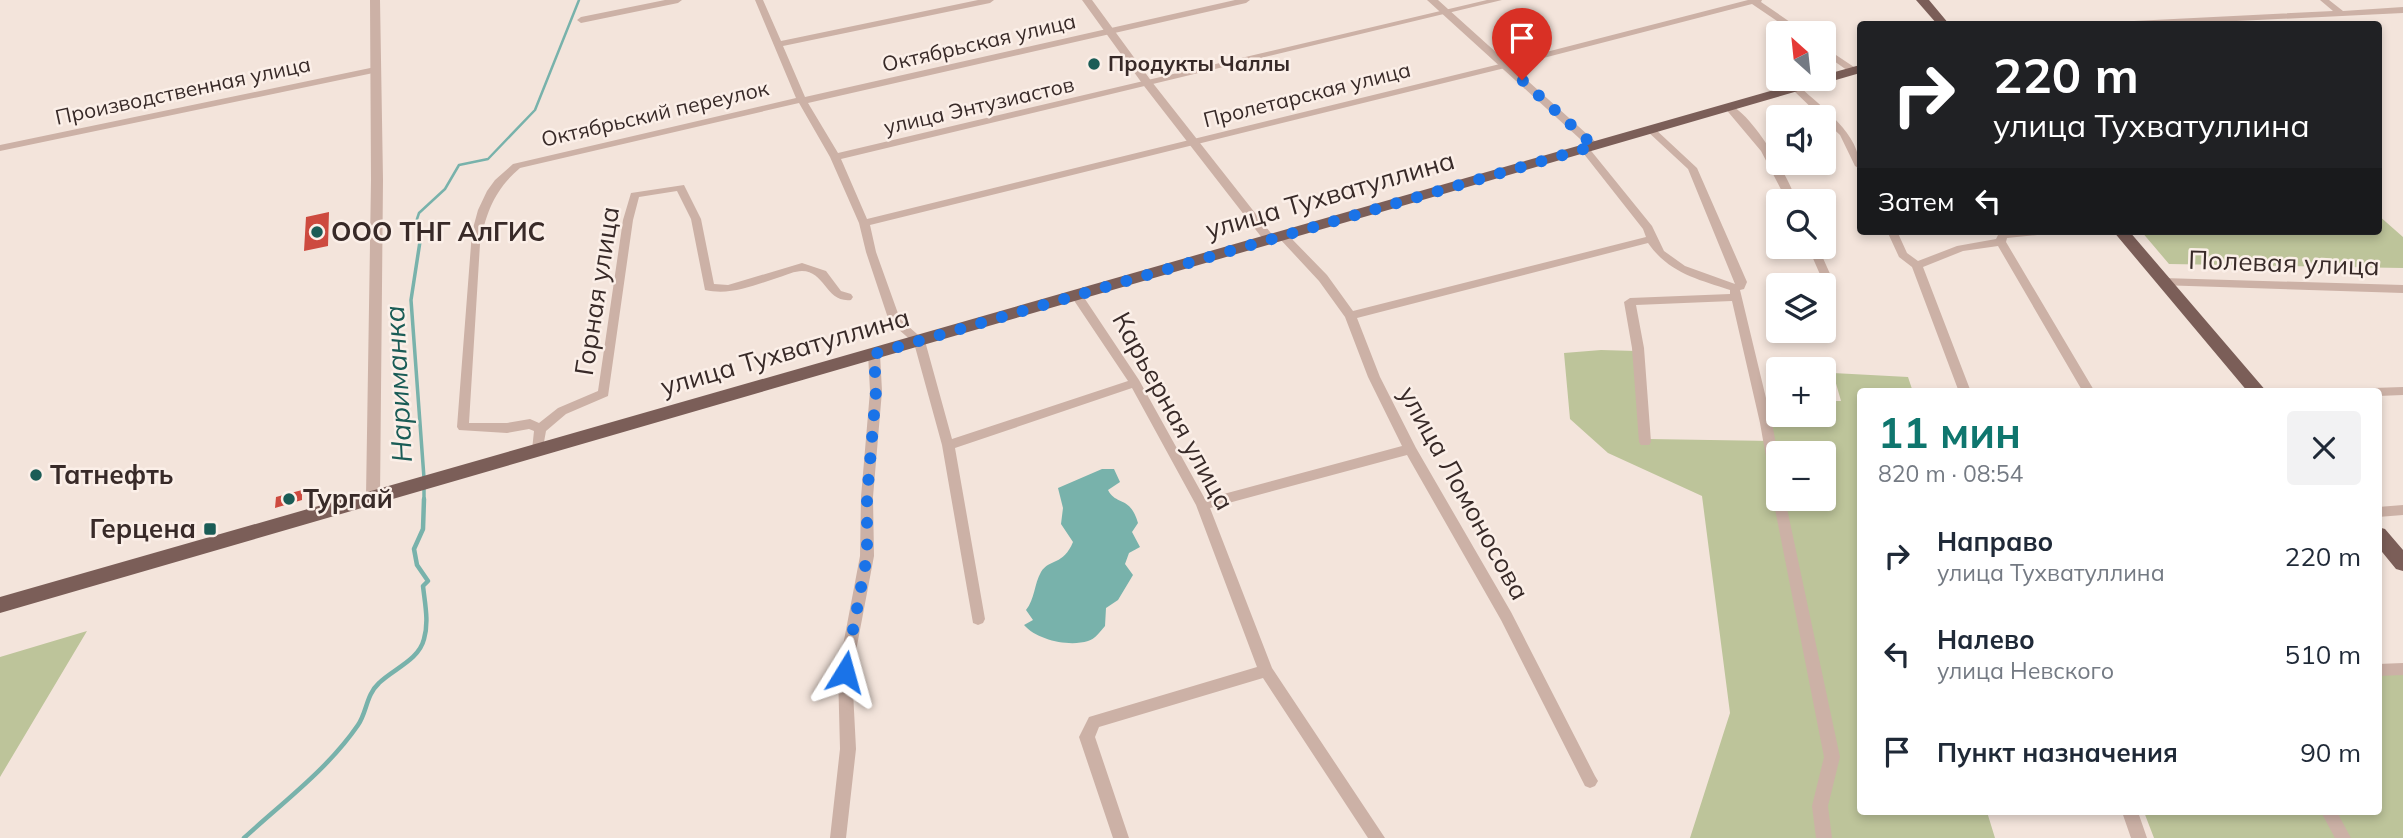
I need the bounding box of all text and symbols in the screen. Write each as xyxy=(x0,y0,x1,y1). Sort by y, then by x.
street label: Октябрьская улица xyxy=(879,7,1078,77)
pin xyxy=(1492,8,1552,80)
icon: arrive xyxy=(1503,19,1541,57)
north arrow xyxy=(1766,21,1836,91)
map controls xyxy=(1766,21,1836,511)
text: 220 m xyxy=(1993,44,2139,105)
icon: right xyxy=(1878,49,1969,140)
street label: Производственная улица xyxy=(53,50,313,130)
place label: Продукты Чаллы xyxy=(1108,50,1290,76)
marker: Продукты Чаллы xyxy=(1086,56,1102,72)
street label: Пролетарская улица xyxy=(1200,56,1413,132)
street label: улица Энтузиастов xyxy=(881,70,1077,140)
street label: Октябрьский переулок xyxy=(539,74,772,152)
button: sound xyxy=(1766,105,1836,175)
text: улица Тухватуллина xyxy=(1993,105,2310,145)
street label: улица Тухватуллина xyxy=(1202,143,1458,246)
icon: left xyxy=(1969,182,2007,220)
text: Затем xyxy=(1878,185,1955,218)
button: search xyxy=(1766,189,1836,259)
street label: Горная улица xyxy=(567,204,626,378)
place label: ООО ТНГ АлГИС xyxy=(331,215,545,248)
marker: ООО ТНГ АлГИС xyxy=(309,224,325,240)
street label: Полевая улица xyxy=(2188,243,2380,282)
button: layers xyxy=(1766,273,1836,343)
street label: улица Тухватуллина xyxy=(657,300,913,403)
water label: Нариманка xyxy=(376,305,419,463)
street label: Карьерная улица xyxy=(1105,306,1242,516)
button: + xyxy=(1766,357,1836,427)
street label: улица Ломоносова xyxy=(1392,380,1537,605)
text: 11 мин xyxy=(1878,406,2021,459)
button: close xyxy=(2287,411,2361,485)
button: − xyxy=(1766,441,1836,511)
place label: Татнефть xyxy=(50,458,173,491)
text: 820 m · 08:54 xyxy=(1878,459,2023,488)
marker: Татнефть xyxy=(28,467,44,483)
place label: Тургай xyxy=(303,482,393,515)
marker: Тургай xyxy=(281,491,297,507)
place label: Герцена xyxy=(89,512,196,545)
marker: Герцена xyxy=(202,521,218,537)
text: Направо xyxy=(1937,525,2053,558)
icon: right xyxy=(1878,537,1916,575)
text: 220 m xyxy=(2285,540,2361,573)
text: улица Тухватуллина xyxy=(1937,558,2165,587)
text: Налево xyxy=(1937,623,2035,656)
position arrow xyxy=(808,635,882,709)
icon: left xyxy=(1878,635,1916,673)
text: 510 m xyxy=(2285,638,2361,671)
text: улица Невского xyxy=(1937,656,2114,685)
icon: arrive xyxy=(1878,733,1916,771)
text: Пункт назначения xyxy=(1937,736,2178,769)
text: 90 m xyxy=(2300,736,2361,769)

